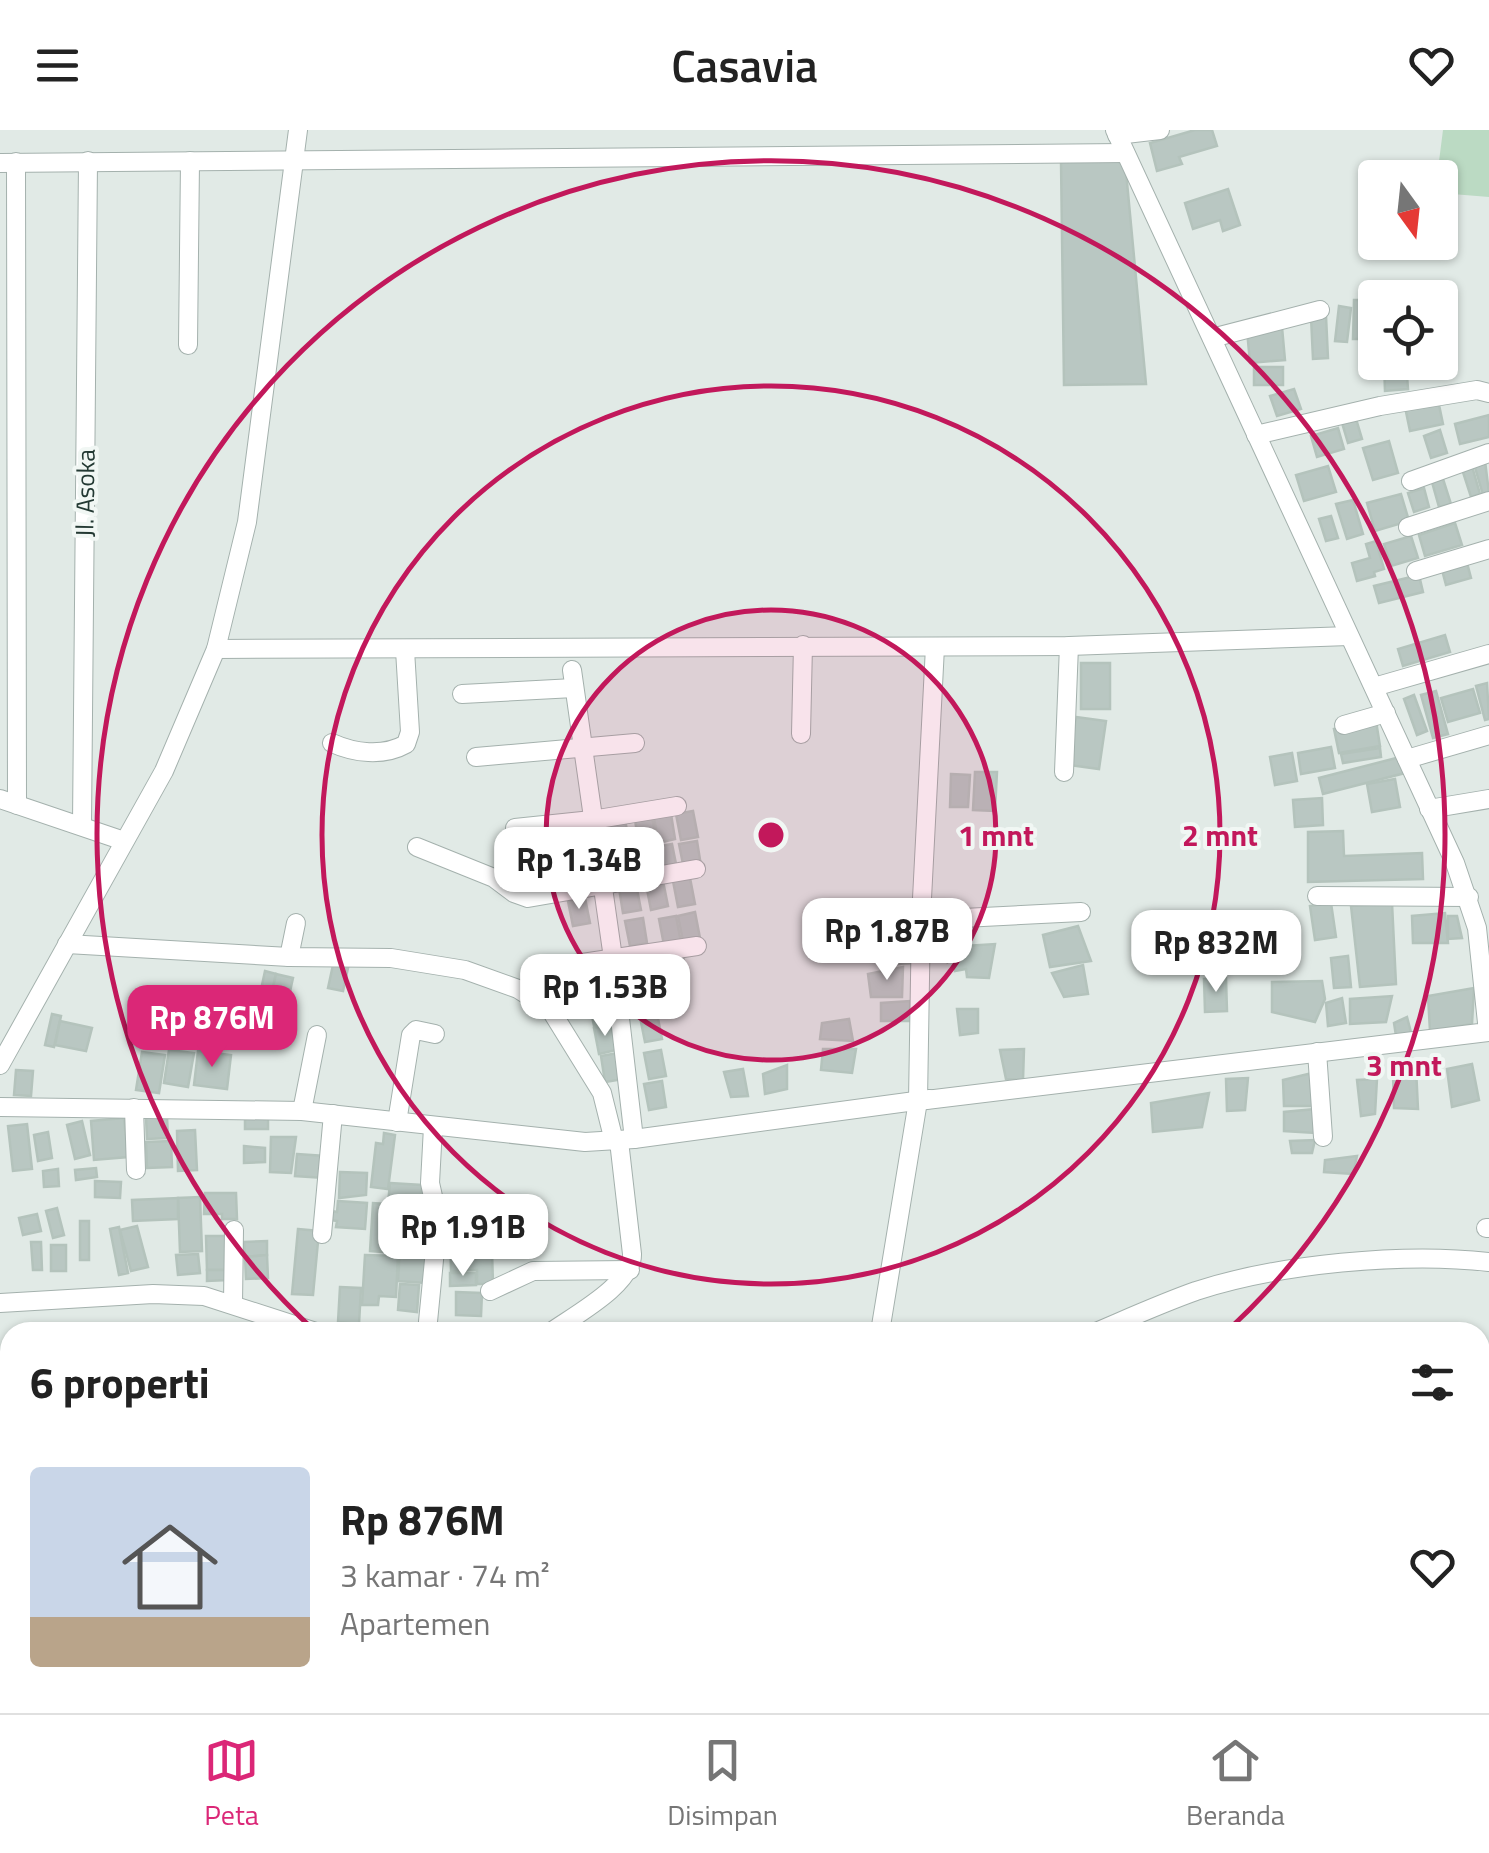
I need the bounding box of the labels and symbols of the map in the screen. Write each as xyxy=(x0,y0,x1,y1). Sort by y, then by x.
north arrow xyxy=(1358,160,1458,260)
street label: Jl. Asoka xyxy=(65,448,105,537)
text: 1 mnt xyxy=(958,812,1034,858)
text: 2 mnt xyxy=(1182,812,1258,858)
centre of rings xyxy=(753,817,789,853)
pin: Rp 1.34B xyxy=(476,827,682,912)
pin: Rp 1.87B xyxy=(784,898,990,983)
pin: Rp 832M xyxy=(1124,910,1308,995)
pin: Rp 1.53B xyxy=(502,954,708,1039)
pin: Rp 876M xyxy=(120,985,304,1070)
text: 3 mnt xyxy=(1366,1042,1442,1088)
pin: Rp 1.91B xyxy=(360,1194,566,1279)

